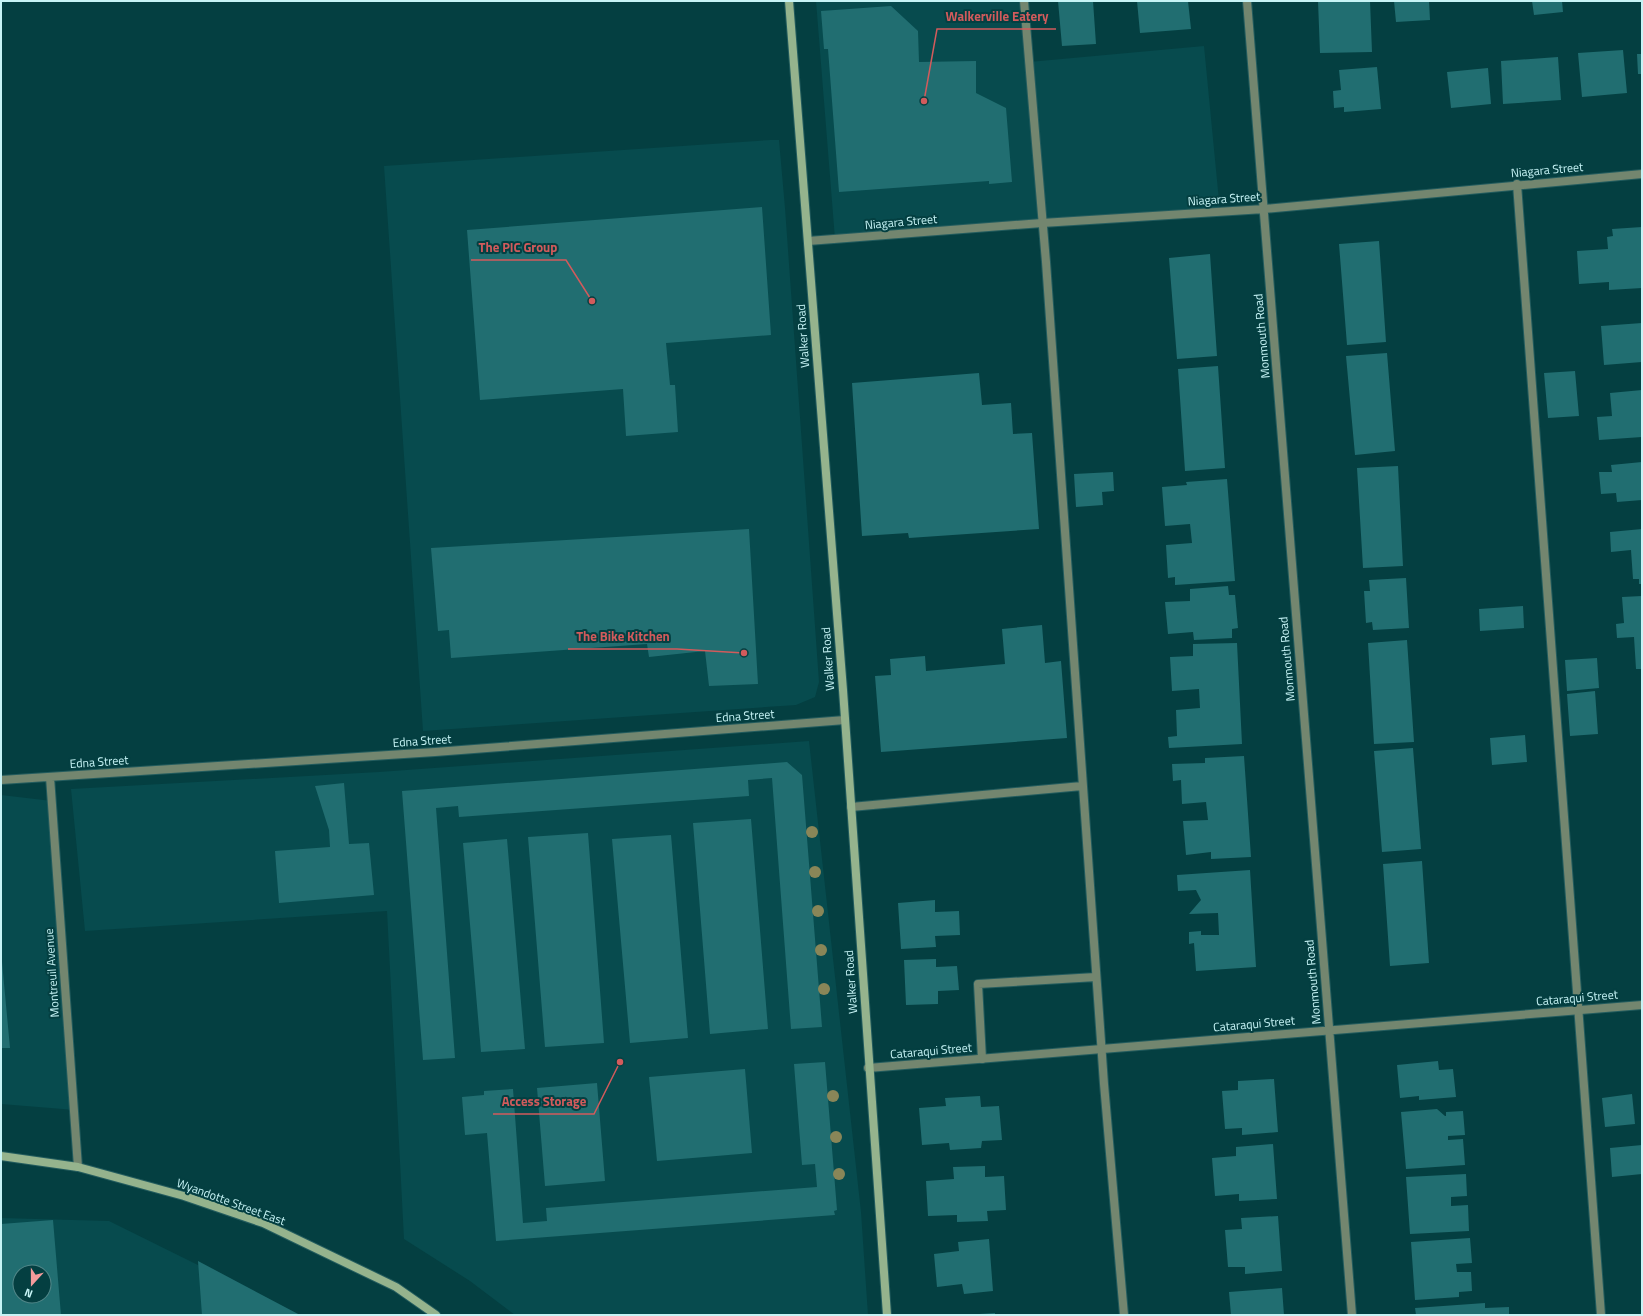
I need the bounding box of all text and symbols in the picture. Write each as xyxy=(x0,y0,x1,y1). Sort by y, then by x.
callout: Walkerville Eatery xyxy=(937,4,1056,29)
text: Walkerville Eatery xyxy=(946,6,1049,26)
street label: Niagara Street xyxy=(1510,157,1585,182)
street label: Niagara Street xyxy=(1187,186,1262,211)
street label: Niagara Street xyxy=(864,209,939,234)
callout: The PIC Group xyxy=(471,235,566,260)
text: The PIC Group xyxy=(479,237,557,257)
street label: Monmouth Road xyxy=(1248,293,1275,379)
street label: Walker Road xyxy=(791,304,814,368)
street label: Monmouth Road xyxy=(1273,616,1300,702)
callout: The Bike Kitchen xyxy=(568,624,677,649)
text: The Bike Kitchen xyxy=(576,626,670,646)
street label: Walker Road xyxy=(816,627,839,691)
street label: Edna Street xyxy=(715,704,776,727)
street label: Edna Street xyxy=(392,729,453,752)
street label: Edna Street xyxy=(69,750,130,773)
street label: Montreuil Avenue xyxy=(39,928,64,1018)
street label: Monmouth Road xyxy=(1299,939,1326,1025)
street label: Walker Road xyxy=(839,950,862,1014)
street label: Cataraqui Street xyxy=(1535,984,1619,1011)
street label: Cataraqui Street xyxy=(1212,1010,1296,1037)
street label: Cataraqui Street xyxy=(889,1037,973,1064)
callout: Access Storage xyxy=(493,1089,594,1114)
text: Access Storage xyxy=(502,1091,587,1111)
street label: Wyandotte Street East xyxy=(174,1173,289,1230)
north arrow xyxy=(12,1264,52,1304)
text: N xyxy=(22,1285,35,1302)

